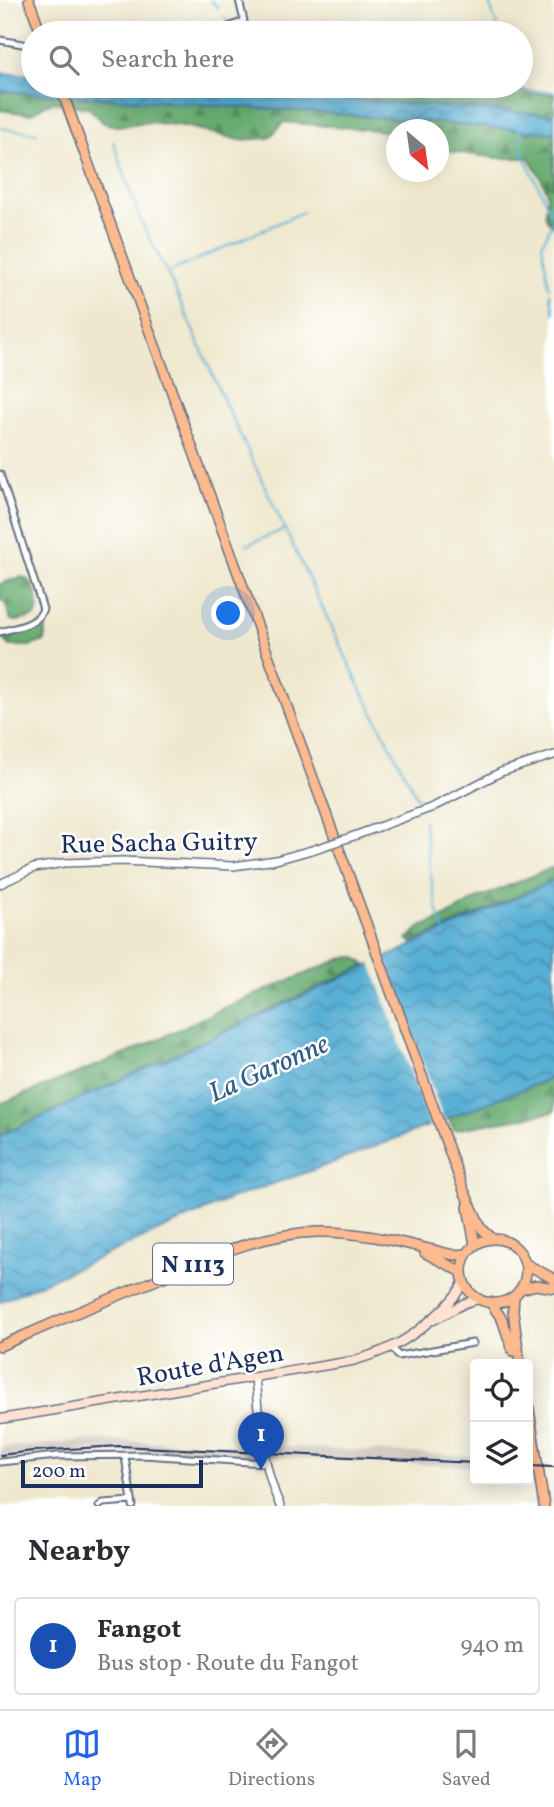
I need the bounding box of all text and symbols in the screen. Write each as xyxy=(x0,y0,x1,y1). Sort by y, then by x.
search box xyxy=(21,21,533,98)
icon: search xyxy=(45,41,83,79)
text: Search here xyxy=(101,42,234,78)
north arrow xyxy=(386,119,449,182)
your location xyxy=(211,596,245,630)
street label: Rue Sacha Guitry xyxy=(60,824,258,864)
water label: La Garonne xyxy=(203,1025,335,1113)
road number: N 1113 xyxy=(153,1244,233,1284)
street label: Route d'Agen xyxy=(134,1335,287,1397)
map controls xyxy=(470,1359,533,1485)
button: locate xyxy=(470,1359,533,1422)
pin: 1 xyxy=(238,1412,284,1470)
button: layers xyxy=(470,1422,533,1485)
scale bar xyxy=(21,1457,203,1489)
text: 200 m xyxy=(32,1459,86,1485)
text: Nearby xyxy=(28,1531,130,1573)
text: Fangot xyxy=(97,1612,181,1648)
text: 1 xyxy=(48,1630,58,1662)
text: 940 m xyxy=(461,1630,524,1662)
text: Bus stop · Route du Fangot xyxy=(97,1648,359,1680)
tab: Map xyxy=(63,1725,101,1793)
tab: Directions xyxy=(228,1725,315,1793)
tab: Saved xyxy=(442,1725,491,1793)

